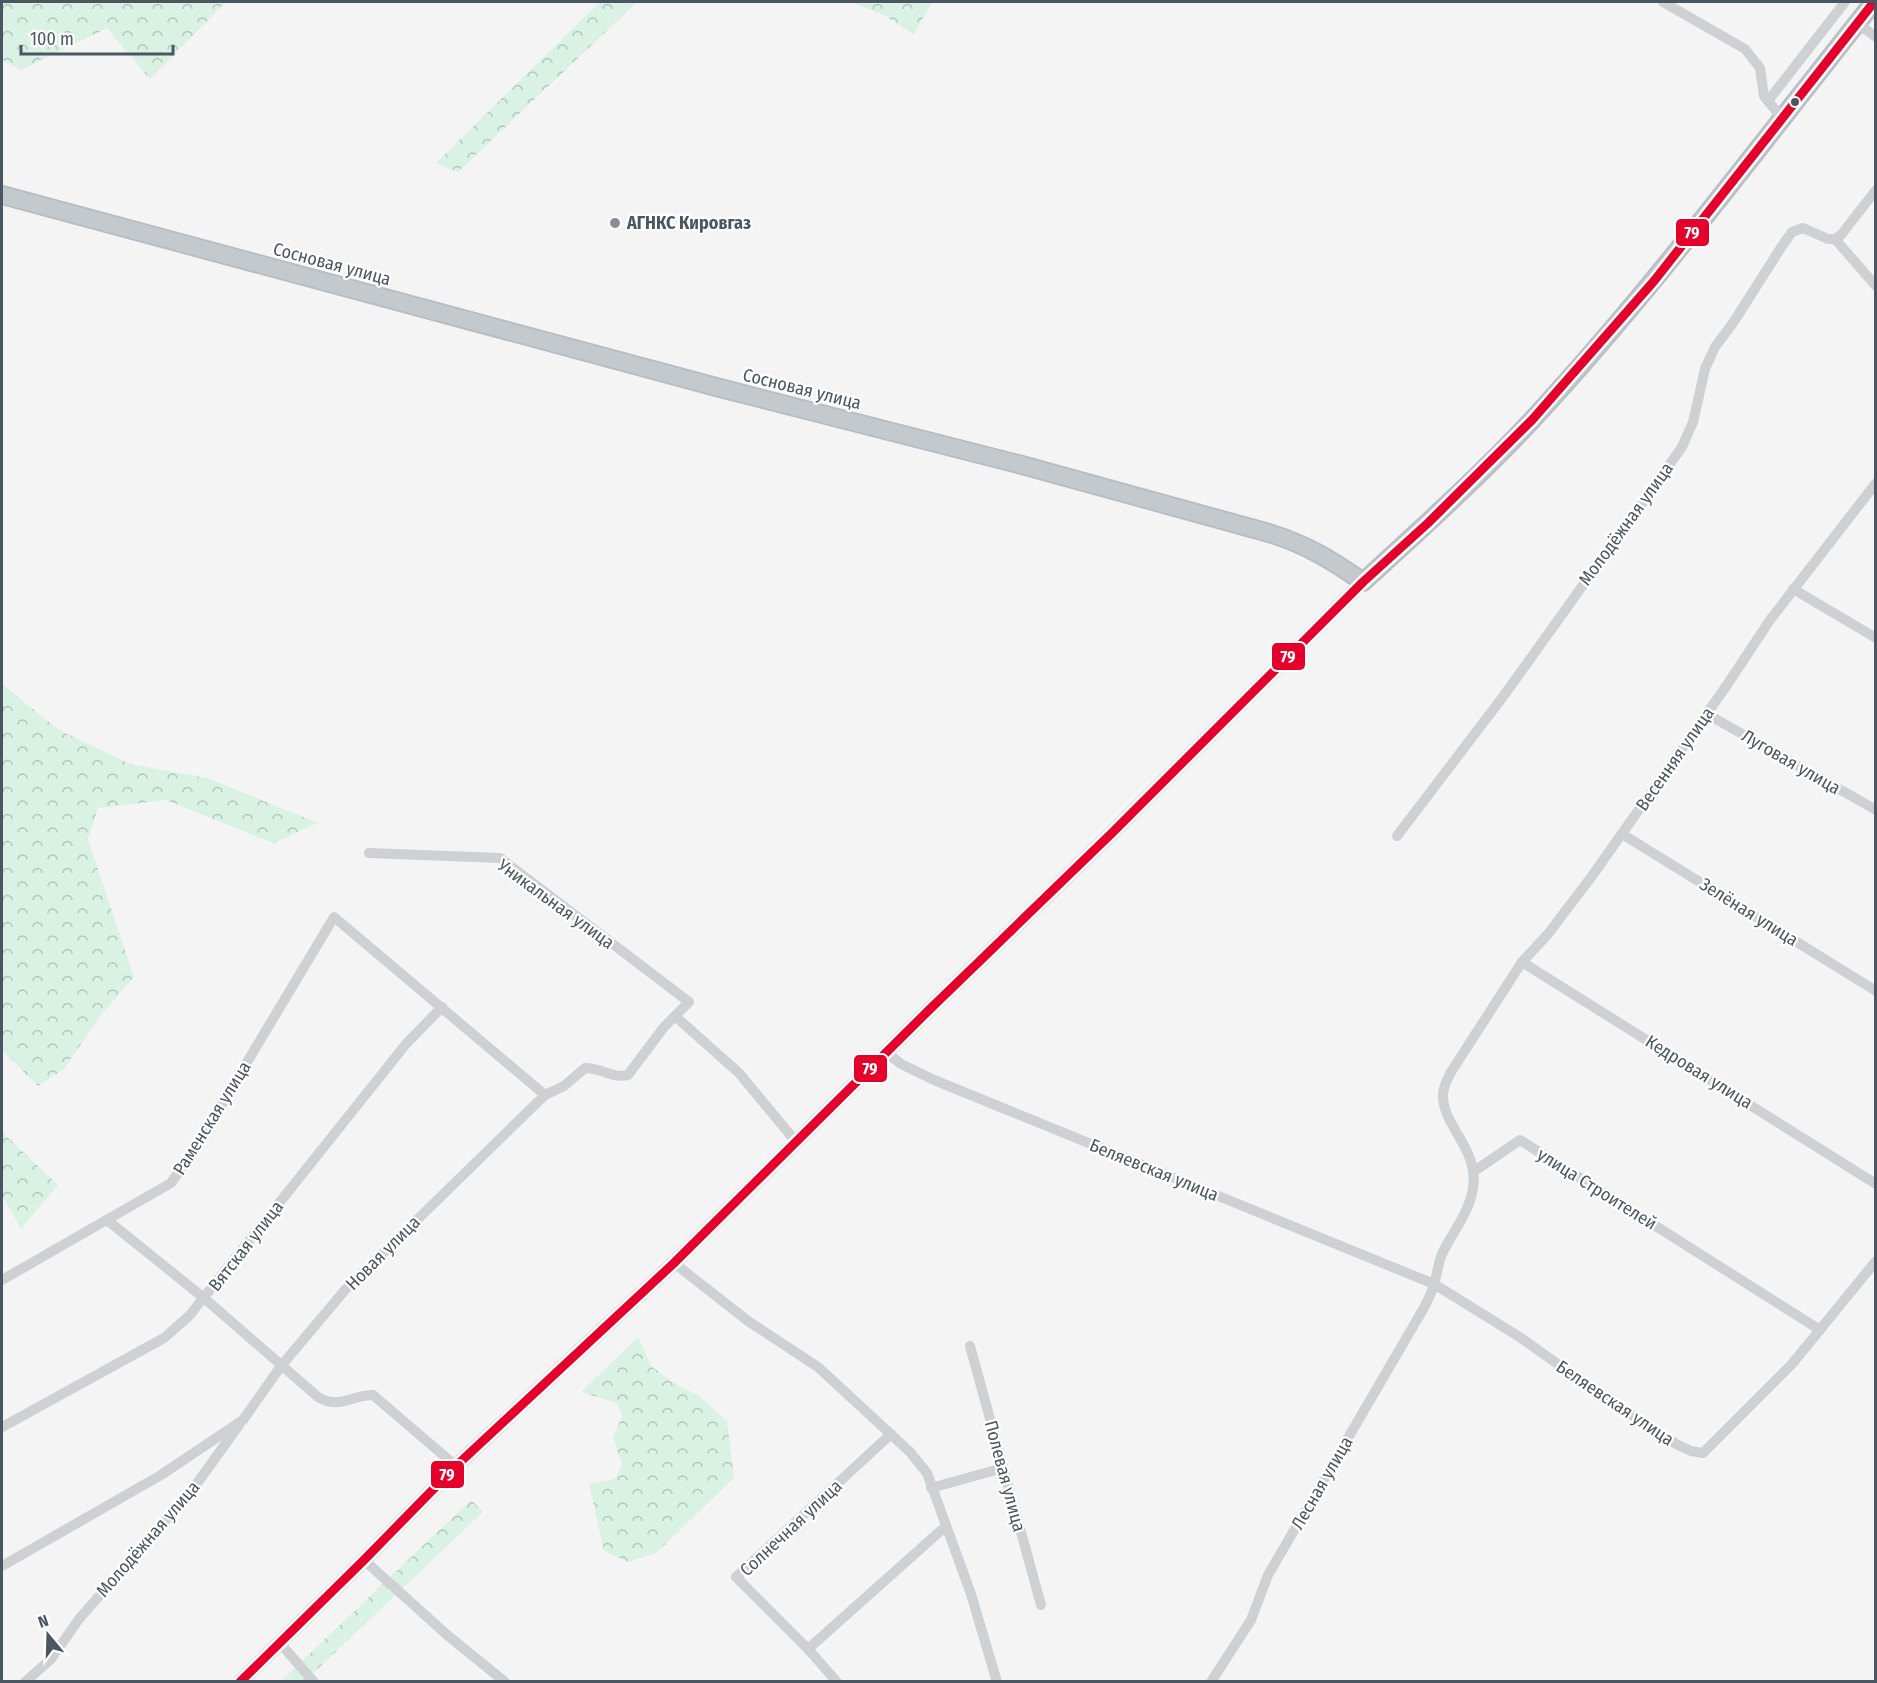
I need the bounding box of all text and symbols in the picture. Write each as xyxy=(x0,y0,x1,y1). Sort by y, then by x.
scale bar xyxy=(21,18,172,56)
text: 100 m xyxy=(30,28,74,50)
unlabelled marker xyxy=(1789,96,1801,108)
place label: АГНКС Кировгаз xyxy=(626,212,751,234)
marker: АГНКС Кировгаз xyxy=(608,216,622,230)
line badge: 79 xyxy=(1675,218,1710,247)
text: 79 xyxy=(1685,223,1699,242)
street label: Сосновая улица xyxy=(271,238,393,290)
street label: Сосновая улица xyxy=(741,364,864,414)
street label: Молодёжная улица xyxy=(1574,458,1678,590)
line badge: 79 xyxy=(1271,642,1306,671)
text: 79 xyxy=(1281,647,1295,666)
street label: Весенняя улица xyxy=(1631,703,1719,815)
street label: Луговая улица xyxy=(1738,725,1845,799)
street label: Уникальная улица xyxy=(493,854,619,954)
street label: Зелёная улица xyxy=(1696,873,1802,951)
street label: Кедровая улица xyxy=(1641,1030,1757,1114)
line badge: 79 xyxy=(853,1054,888,1083)
street label: Раменская улица xyxy=(168,1057,256,1179)
text: 79 xyxy=(863,1059,877,1078)
street label: Беляевская улица xyxy=(1086,1134,1222,1206)
street label: улица Строителей xyxy=(1533,1143,1661,1235)
street label: Вятская улица xyxy=(204,1196,288,1296)
street label: Новая улица xyxy=(341,1211,425,1295)
street label: Беляевская улица xyxy=(1552,1356,1678,1451)
street label: Полевая улица xyxy=(980,1418,1030,1534)
street label: Лесная улица xyxy=(1287,1432,1358,1533)
line badge: 79 xyxy=(430,1460,465,1489)
text: 79 xyxy=(440,1465,454,1484)
street label: Солнечная улица xyxy=(735,1475,847,1581)
street label: Молодёжная улица xyxy=(92,1476,204,1602)
north arrow xyxy=(18,1605,78,1665)
text: N xyxy=(36,1611,51,1632)

